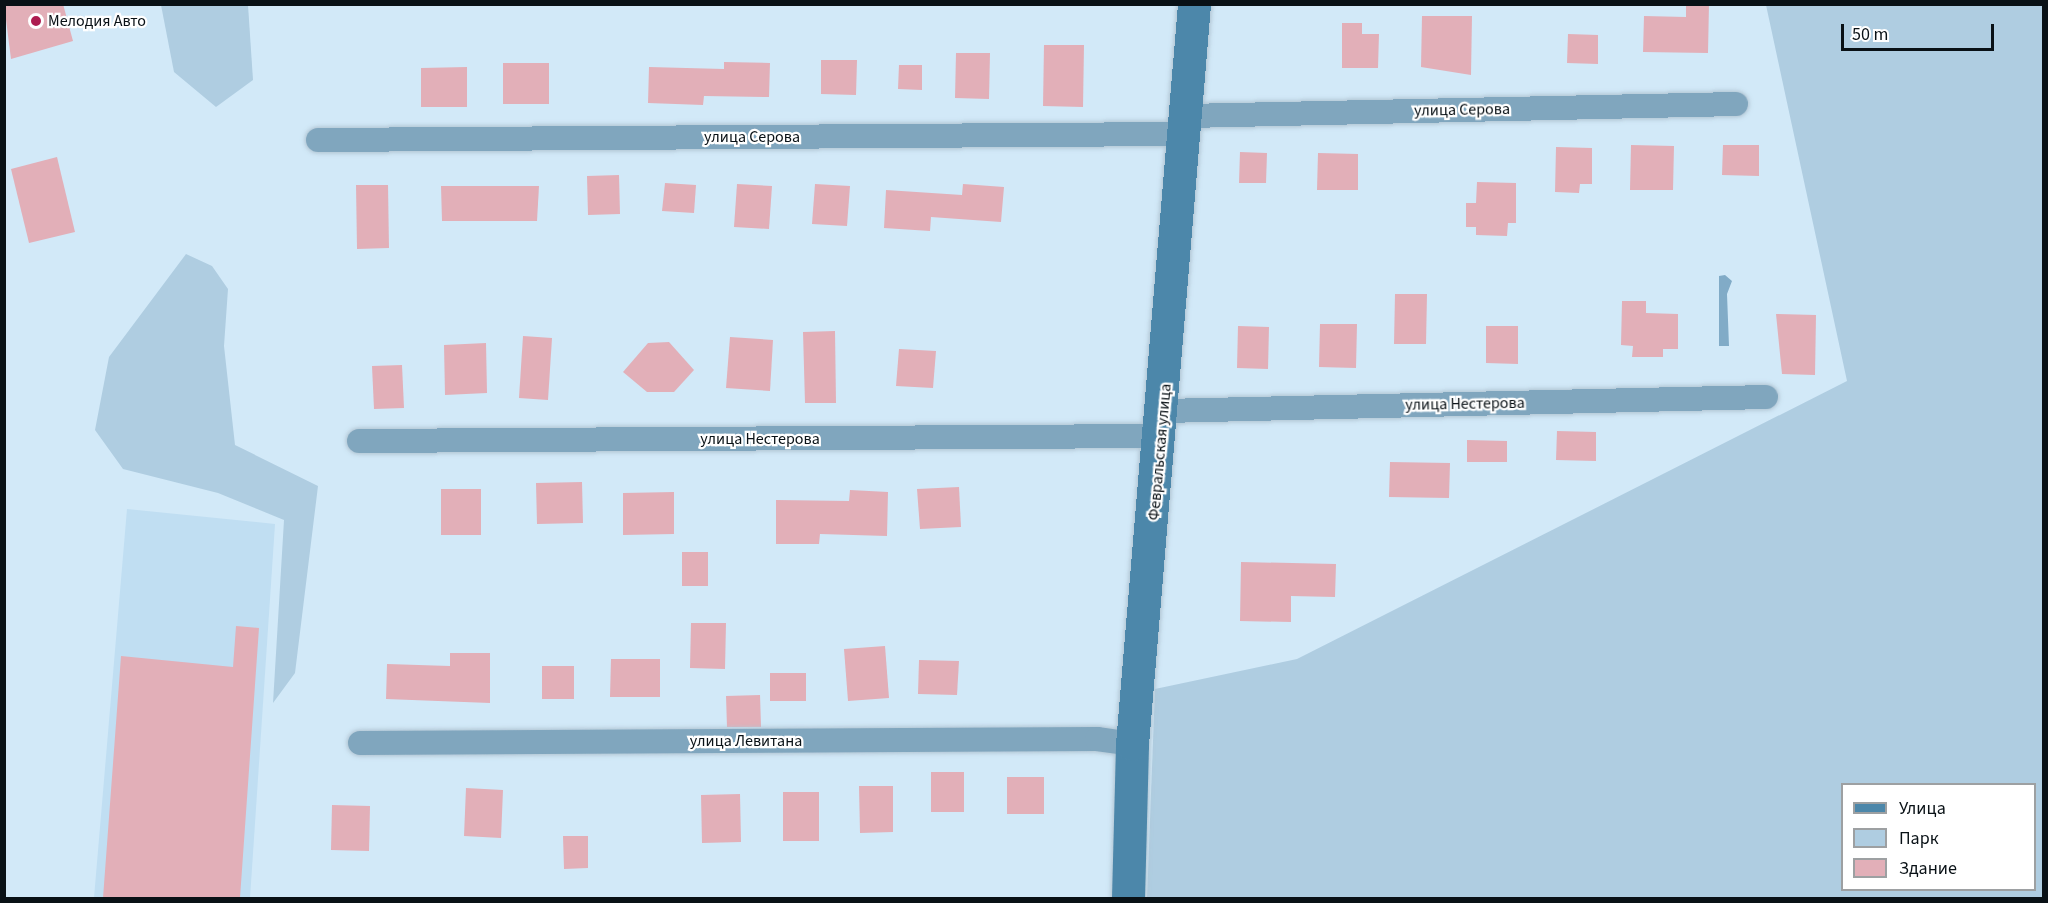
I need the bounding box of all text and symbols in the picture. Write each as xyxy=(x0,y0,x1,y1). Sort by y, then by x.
place label: Мелодия Авто xyxy=(48,11,146,31)
scale bar xyxy=(1844,12,1997,50)
marker: Мелодия Авто xyxy=(29,14,43,28)
text: 50 m xyxy=(1852,22,1888,47)
street label: улица Серова xyxy=(1414,100,1510,120)
street label: улица Серова xyxy=(704,127,800,147)
street label: Февральская улица xyxy=(1144,383,1176,521)
street label: улица Нестерова xyxy=(1405,393,1525,415)
street label: улица Нестерова xyxy=(700,429,820,449)
street label: улица Левитана xyxy=(690,731,802,751)
legend xyxy=(1841,783,2036,891)
text: Улица xyxy=(1899,796,1946,821)
text: Парк xyxy=(1899,826,1939,851)
text: Здание xyxy=(1899,856,1957,881)

